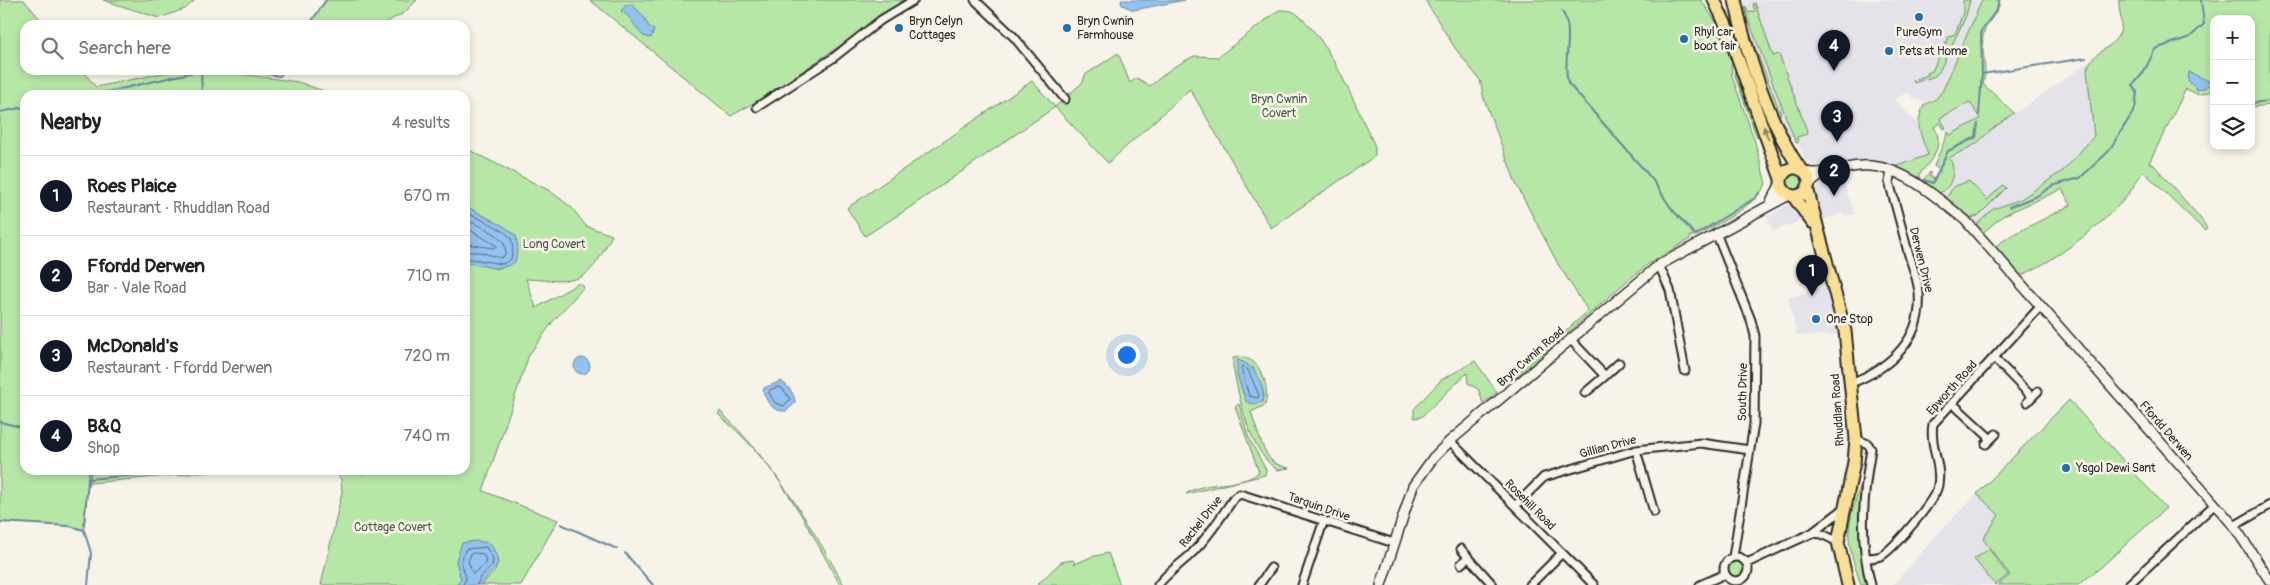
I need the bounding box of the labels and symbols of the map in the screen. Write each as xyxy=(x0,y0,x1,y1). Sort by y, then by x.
marker: PureGym xyxy=(1913,11,1925,23)
place label: Bryn Celyn Cottages xyxy=(909,14,963,43)
place label: Bryn Cwnin Farmhouse xyxy=(1077,14,1134,43)
marker: Bryn Celyn Cottages xyxy=(893,22,905,34)
marker: Bryn Cwnin Farmhouse xyxy=(1061,22,1073,34)
place label: Rhyl car boot fair xyxy=(1694,25,1737,54)
place label: PureGym xyxy=(1896,25,1943,40)
pin: 4 xyxy=(1818,30,1850,71)
marker: Rhyl car boot fair xyxy=(1678,33,1690,45)
place label: Pets at Home xyxy=(1899,44,1967,59)
marker: Pets at Home xyxy=(1883,45,1895,57)
park label: Bryn Cwnin Covert xyxy=(1251,92,1308,121)
pin: 3 xyxy=(1821,101,1853,142)
one-way arrow xyxy=(1762,125,1770,140)
pin: 2 xyxy=(1818,155,1850,196)
street label: Derwen Drive xyxy=(1906,226,1936,294)
park label: Long Covert xyxy=(523,237,586,252)
pin: 1 xyxy=(1796,255,1828,296)
place label: One Stop xyxy=(1826,312,1873,327)
marker: One Stop xyxy=(1810,313,1822,325)
street label: Bryn Cwnin Road xyxy=(1494,324,1568,390)
your location xyxy=(1114,342,1140,368)
street label: Epworth Road xyxy=(1923,357,1981,419)
street label: South Drive xyxy=(1735,363,1751,421)
street label: Rhuddlan Road xyxy=(1828,373,1848,447)
street label: Ffordd Derwen xyxy=(2136,398,2196,464)
street label: Gillian Drive xyxy=(1578,432,1638,462)
place label: Ysgol Dewi Sant xyxy=(2075,461,2156,476)
marker: Ysgol Dewi Sant xyxy=(2060,462,2072,474)
street label: Rosehill Road xyxy=(1501,476,1559,534)
street label: Tarquin Drive xyxy=(1286,489,1352,525)
street label: Rachel Drive xyxy=(1176,493,1226,551)
park label: Cottage Covert xyxy=(354,520,432,535)

